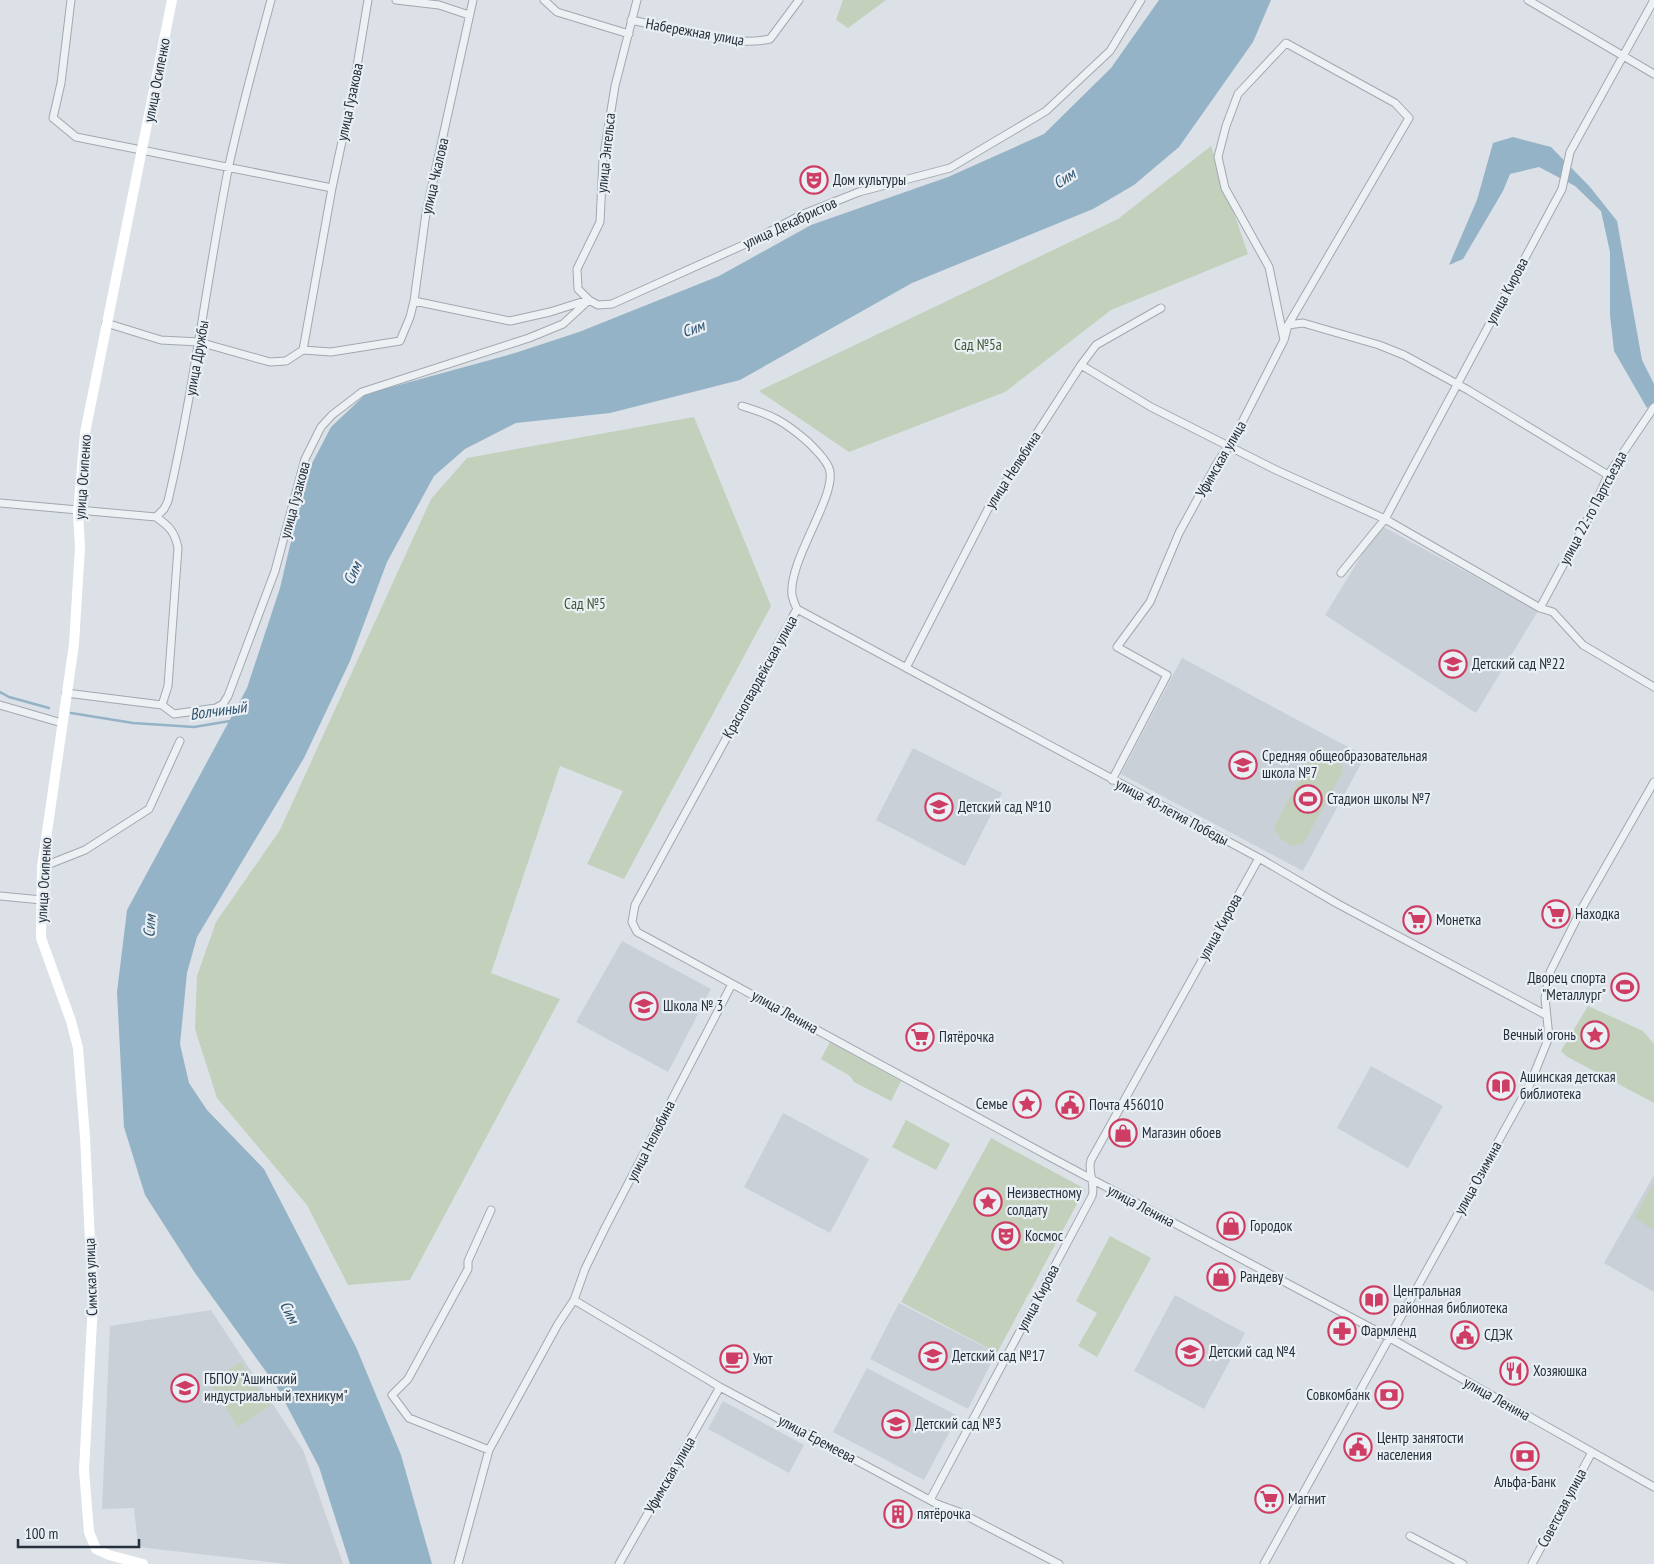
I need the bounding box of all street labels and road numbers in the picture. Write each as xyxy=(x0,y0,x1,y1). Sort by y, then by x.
street label: Набережная улица xyxy=(644,14,746,50)
street label: улица Осипенко xyxy=(139,36,174,124)
street label: улица Гузакова xyxy=(332,61,367,143)
street label: улица Энгельса xyxy=(592,112,619,194)
street label: улица Чкалова xyxy=(417,136,453,216)
street label: улица Декабристов xyxy=(740,192,840,253)
street label: улица Кирова xyxy=(1481,254,1532,327)
street label: улица Дружбы xyxy=(181,319,212,397)
street label: Уфимская улица xyxy=(1191,417,1250,500)
street label: улица Нелюбина xyxy=(981,428,1045,512)
street label: улица Осипенко xyxy=(70,434,95,520)
street label: улица 22-го Партсъезда xyxy=(1555,448,1630,568)
street label: улица Гузакова xyxy=(275,459,314,541)
street label: Красногвардейская улица xyxy=(718,612,801,741)
street label: улица 40-летия Победы xyxy=(1112,774,1232,849)
street label: улица Осипенко xyxy=(32,837,55,923)
street label: улица Кирова xyxy=(1194,890,1246,963)
street label: улица Ленина xyxy=(749,985,822,1038)
street label: улица Нелюбина xyxy=(622,1097,679,1184)
street label: улица Озимина xyxy=(1450,1138,1505,1218)
street label: улица Ленина xyxy=(1104,1180,1178,1231)
street label: Симская улица xyxy=(80,1238,101,1316)
street label: улица Кирова xyxy=(1012,1261,1063,1334)
street label: улица Ленина xyxy=(1461,1372,1534,1425)
street label: улица Еремеева xyxy=(775,1410,859,1467)
street label: Уфимская улица xyxy=(640,1433,699,1516)
street label: Советская улица xyxy=(1533,1465,1590,1550)

